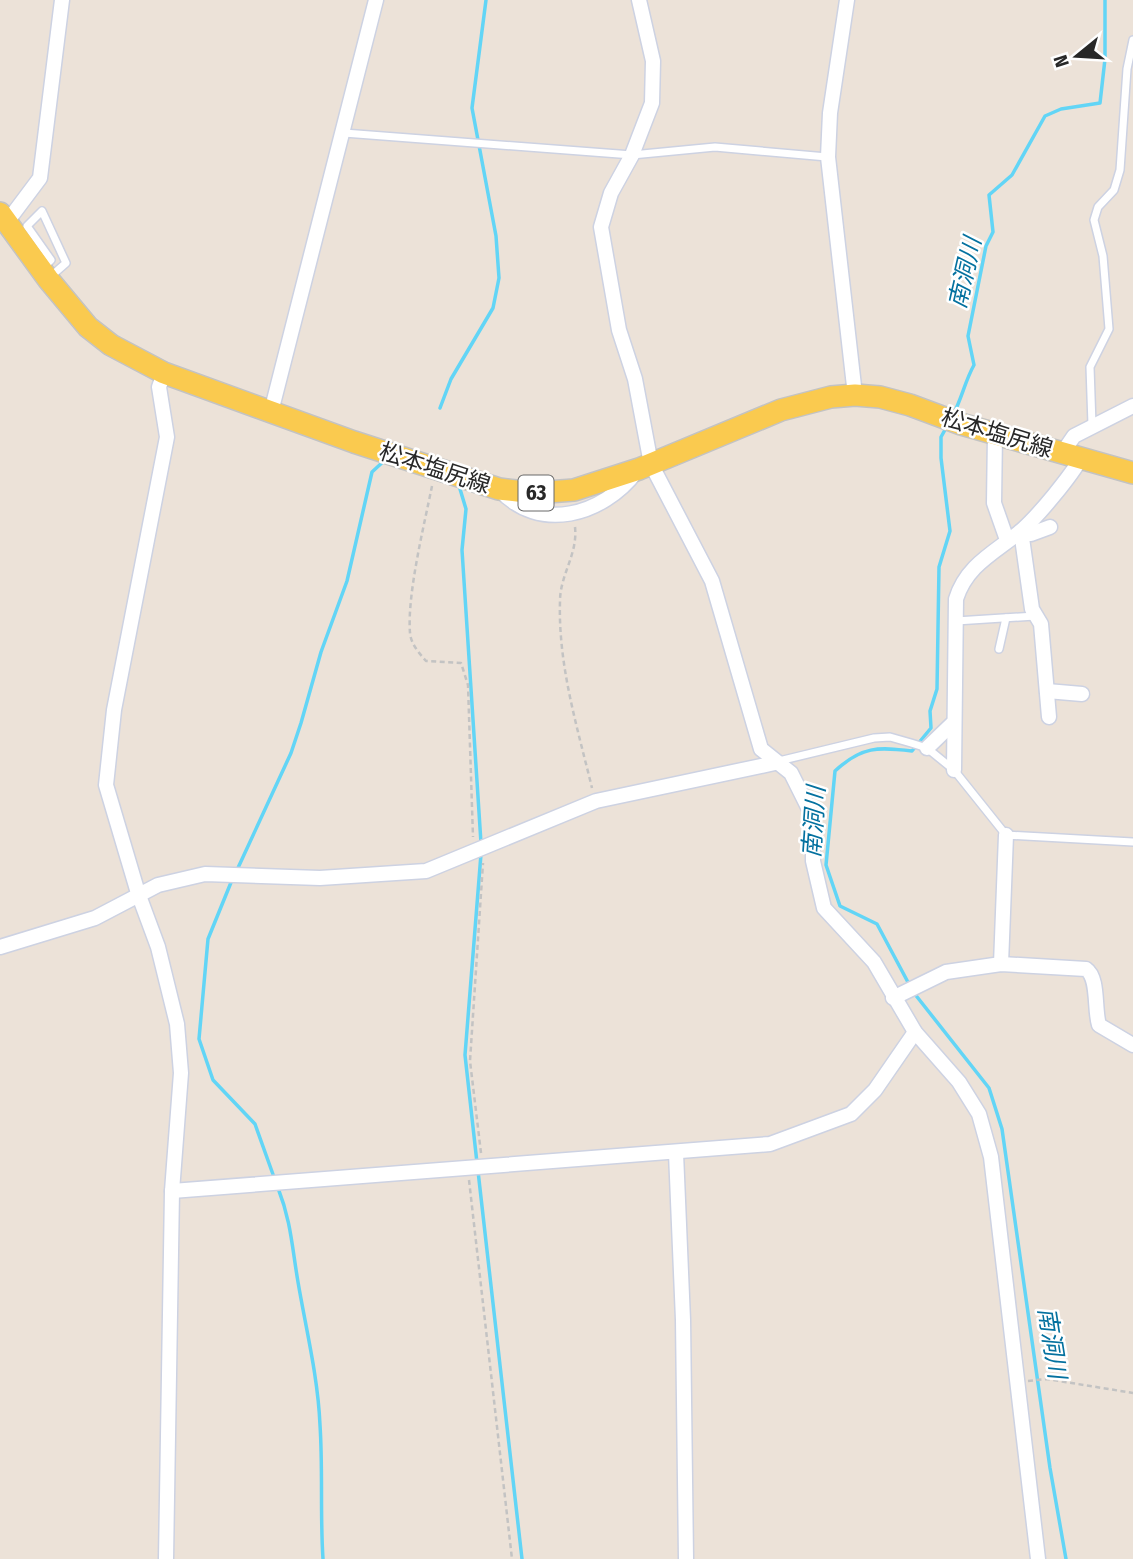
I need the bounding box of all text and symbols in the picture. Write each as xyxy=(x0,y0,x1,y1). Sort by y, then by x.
north arrow xyxy=(1042,21,1112,91)
text: N xyxy=(1049,52,1074,70)
water label: 南洞川 xyxy=(943,232,987,311)
street label: 松本塩尻線 xyxy=(938,403,1056,463)
street label: 松本塩尻線 xyxy=(376,437,494,499)
road number: 63 xyxy=(518,476,554,510)
water label: 南洞川 xyxy=(798,782,831,859)
water label: 南洞川 xyxy=(1033,1305,1072,1384)

